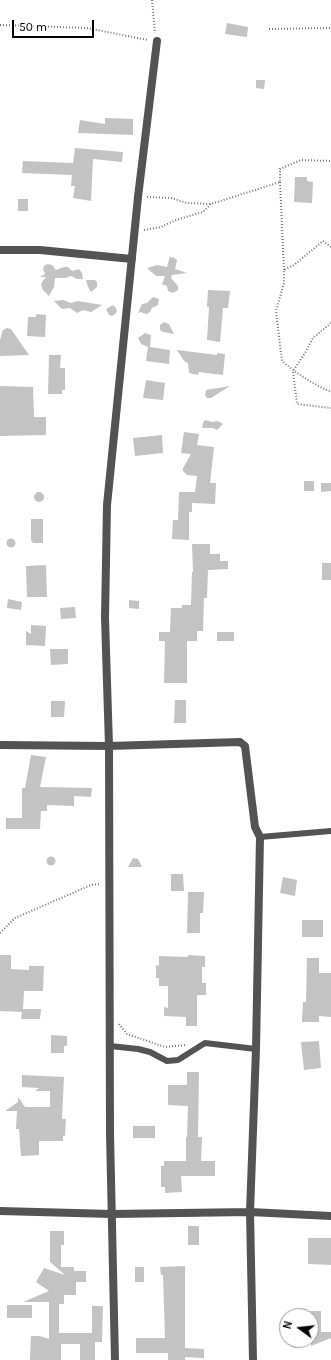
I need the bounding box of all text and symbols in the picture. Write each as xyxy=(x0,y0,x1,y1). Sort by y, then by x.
scale bar xyxy=(14,12,96,38)
text: 50 m xyxy=(19,20,47,34)
north arrow xyxy=(279,1308,319,1348)
text: N xyxy=(281,1320,295,1331)

